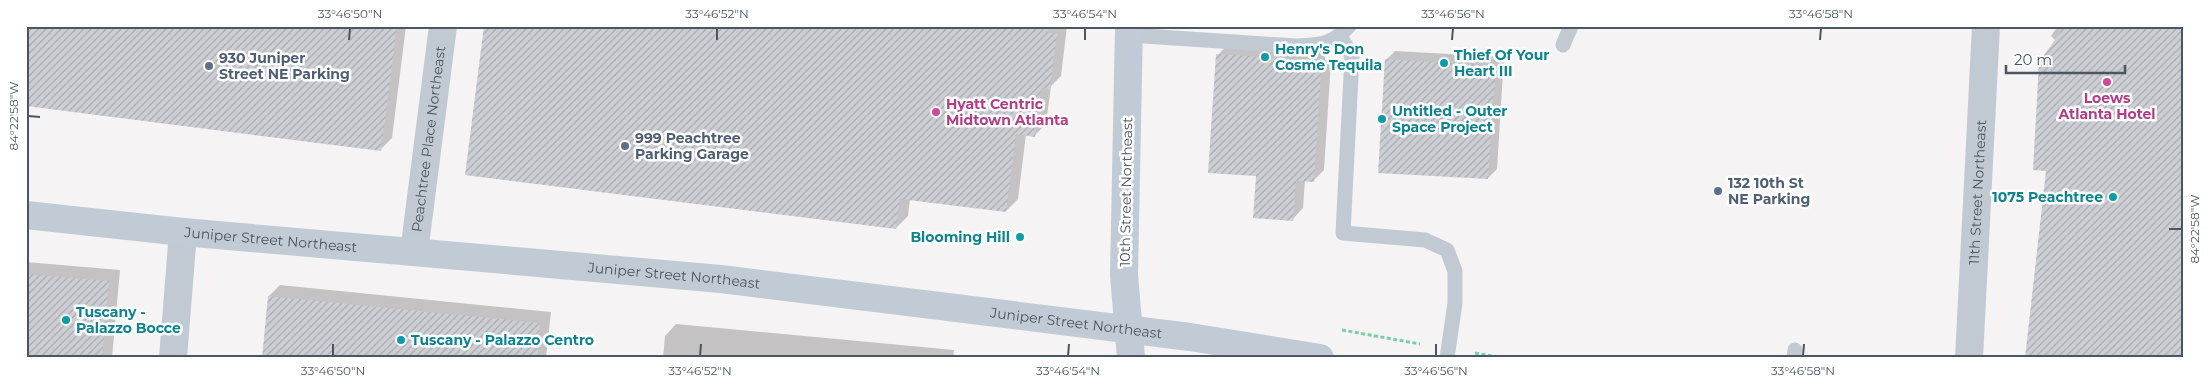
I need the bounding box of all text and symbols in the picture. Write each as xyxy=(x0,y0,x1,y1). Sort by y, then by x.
text: 33°46'50"N xyxy=(318,6,382,21)
text: 33°46'52"N xyxy=(685,6,749,21)
text: 33°46'54"N xyxy=(1053,6,1117,21)
text: 33°46'56"N xyxy=(1421,6,1485,21)
text: 33°46'58"N xyxy=(1789,6,1853,21)
place label: Henry's Don Cosme Tequila xyxy=(1275,40,1382,74)
scale bar xyxy=(2006,42,2125,74)
street label: Peachtree Place Northeast xyxy=(408,44,449,233)
place label: Thief Of Your Heart III xyxy=(1454,46,1549,80)
place label: 930 Juniper Street NE Parking xyxy=(219,49,350,83)
text: 20 m xyxy=(2014,50,2052,69)
marker: Henry's Don Cosme Tequila xyxy=(1259,51,1271,63)
marker: Thief Of Your Heart III xyxy=(1438,57,1450,69)
marker: 930 Juniper Street NE Parking xyxy=(203,60,215,72)
marker: Loews Atlanta Hotel xyxy=(2101,76,2113,88)
text: 84°22'58"W xyxy=(6,81,21,151)
place label: Loews Atlanta Hotel xyxy=(2057,89,2156,123)
place label: Hyatt Centric Midtown Atlanta xyxy=(946,95,1069,129)
place label: Untitled - Outer Space Project xyxy=(1392,102,1507,136)
marker: Hyatt Centric Midtown Atlanta xyxy=(930,106,942,118)
marker: Untitled - Outer Space Project xyxy=(1376,113,1388,125)
street label: 10th Street Northeast xyxy=(1116,117,1136,267)
street label: 11th Street Northeast xyxy=(1965,119,1990,265)
place label: 999 Peachtree Parking Garage xyxy=(635,129,749,163)
marker: 999 Peachtree Parking Garage xyxy=(619,140,631,152)
place label: 132 10th St NE Parking xyxy=(1728,174,1810,208)
marker: 132 10th St NE Parking xyxy=(1712,185,1724,197)
place label: 1075 Peachtree xyxy=(1992,188,2103,206)
marker: 1075 Peachtree xyxy=(2107,191,2119,203)
text: 84°22'58"W xyxy=(2187,194,2202,264)
street label: Juniper Street Northeast xyxy=(183,223,358,256)
place label: Blooming Hill xyxy=(910,228,1010,246)
marker: Blooming Hill xyxy=(1014,231,1026,243)
street label: Juniper Street Northeast xyxy=(586,258,762,293)
place label: Tuscany - Palazzo Bocce xyxy=(76,303,181,337)
street label: Juniper Street Northeast xyxy=(988,303,1164,343)
marker: Tuscany - Palazzo Bocce xyxy=(60,314,72,326)
place label: Tuscany - Palazzo Centro xyxy=(411,331,594,349)
marker: Tuscany - Palazzo Centro xyxy=(395,334,407,346)
text: 33°46'50"N xyxy=(301,363,365,378)
text: 33°46'52"N xyxy=(668,363,732,378)
text: 33°46'54"N xyxy=(1036,363,1100,378)
text: 33°46'56"N xyxy=(1404,363,1468,378)
text: 33°46'58"N xyxy=(1771,363,1835,378)

